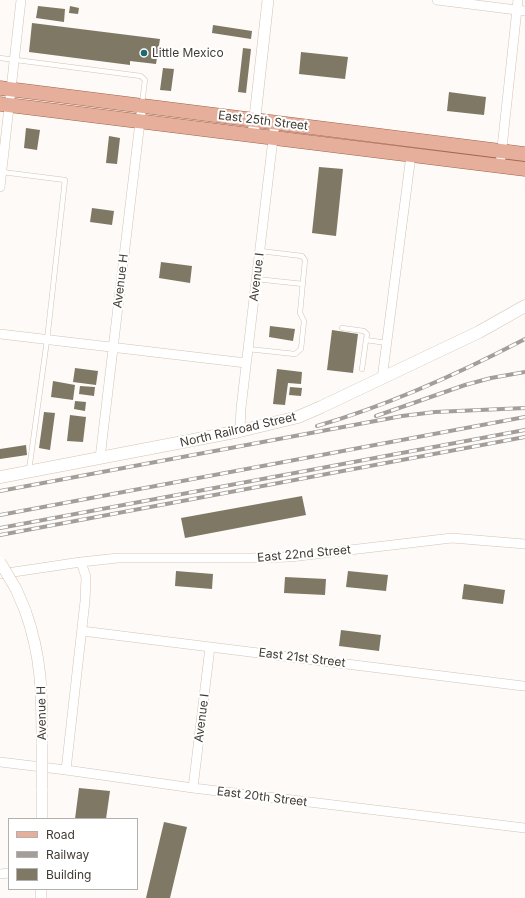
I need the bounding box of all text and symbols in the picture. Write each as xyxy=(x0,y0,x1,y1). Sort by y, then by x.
place label: Little Mexico xyxy=(152,46,224,60)
marker: Little Mexico xyxy=(139,48,149,58)
street label: East 25th Street xyxy=(217,108,309,134)
street label: Avenue I xyxy=(247,252,267,302)
street label: Avenue H xyxy=(111,253,131,309)
street label: North Railroad Street xyxy=(179,410,297,450)
street label: East 22nd Street xyxy=(257,543,351,565)
street label: East 21st Street xyxy=(258,646,346,670)
street label: Avenue H xyxy=(34,686,50,740)
street label: Avenue I xyxy=(192,693,212,743)
street label: East 20th Street xyxy=(216,784,308,810)
legend xyxy=(8,818,138,890)
text: Road xyxy=(46,827,75,842)
text: Railway xyxy=(46,847,89,862)
text: Building xyxy=(46,867,91,882)

